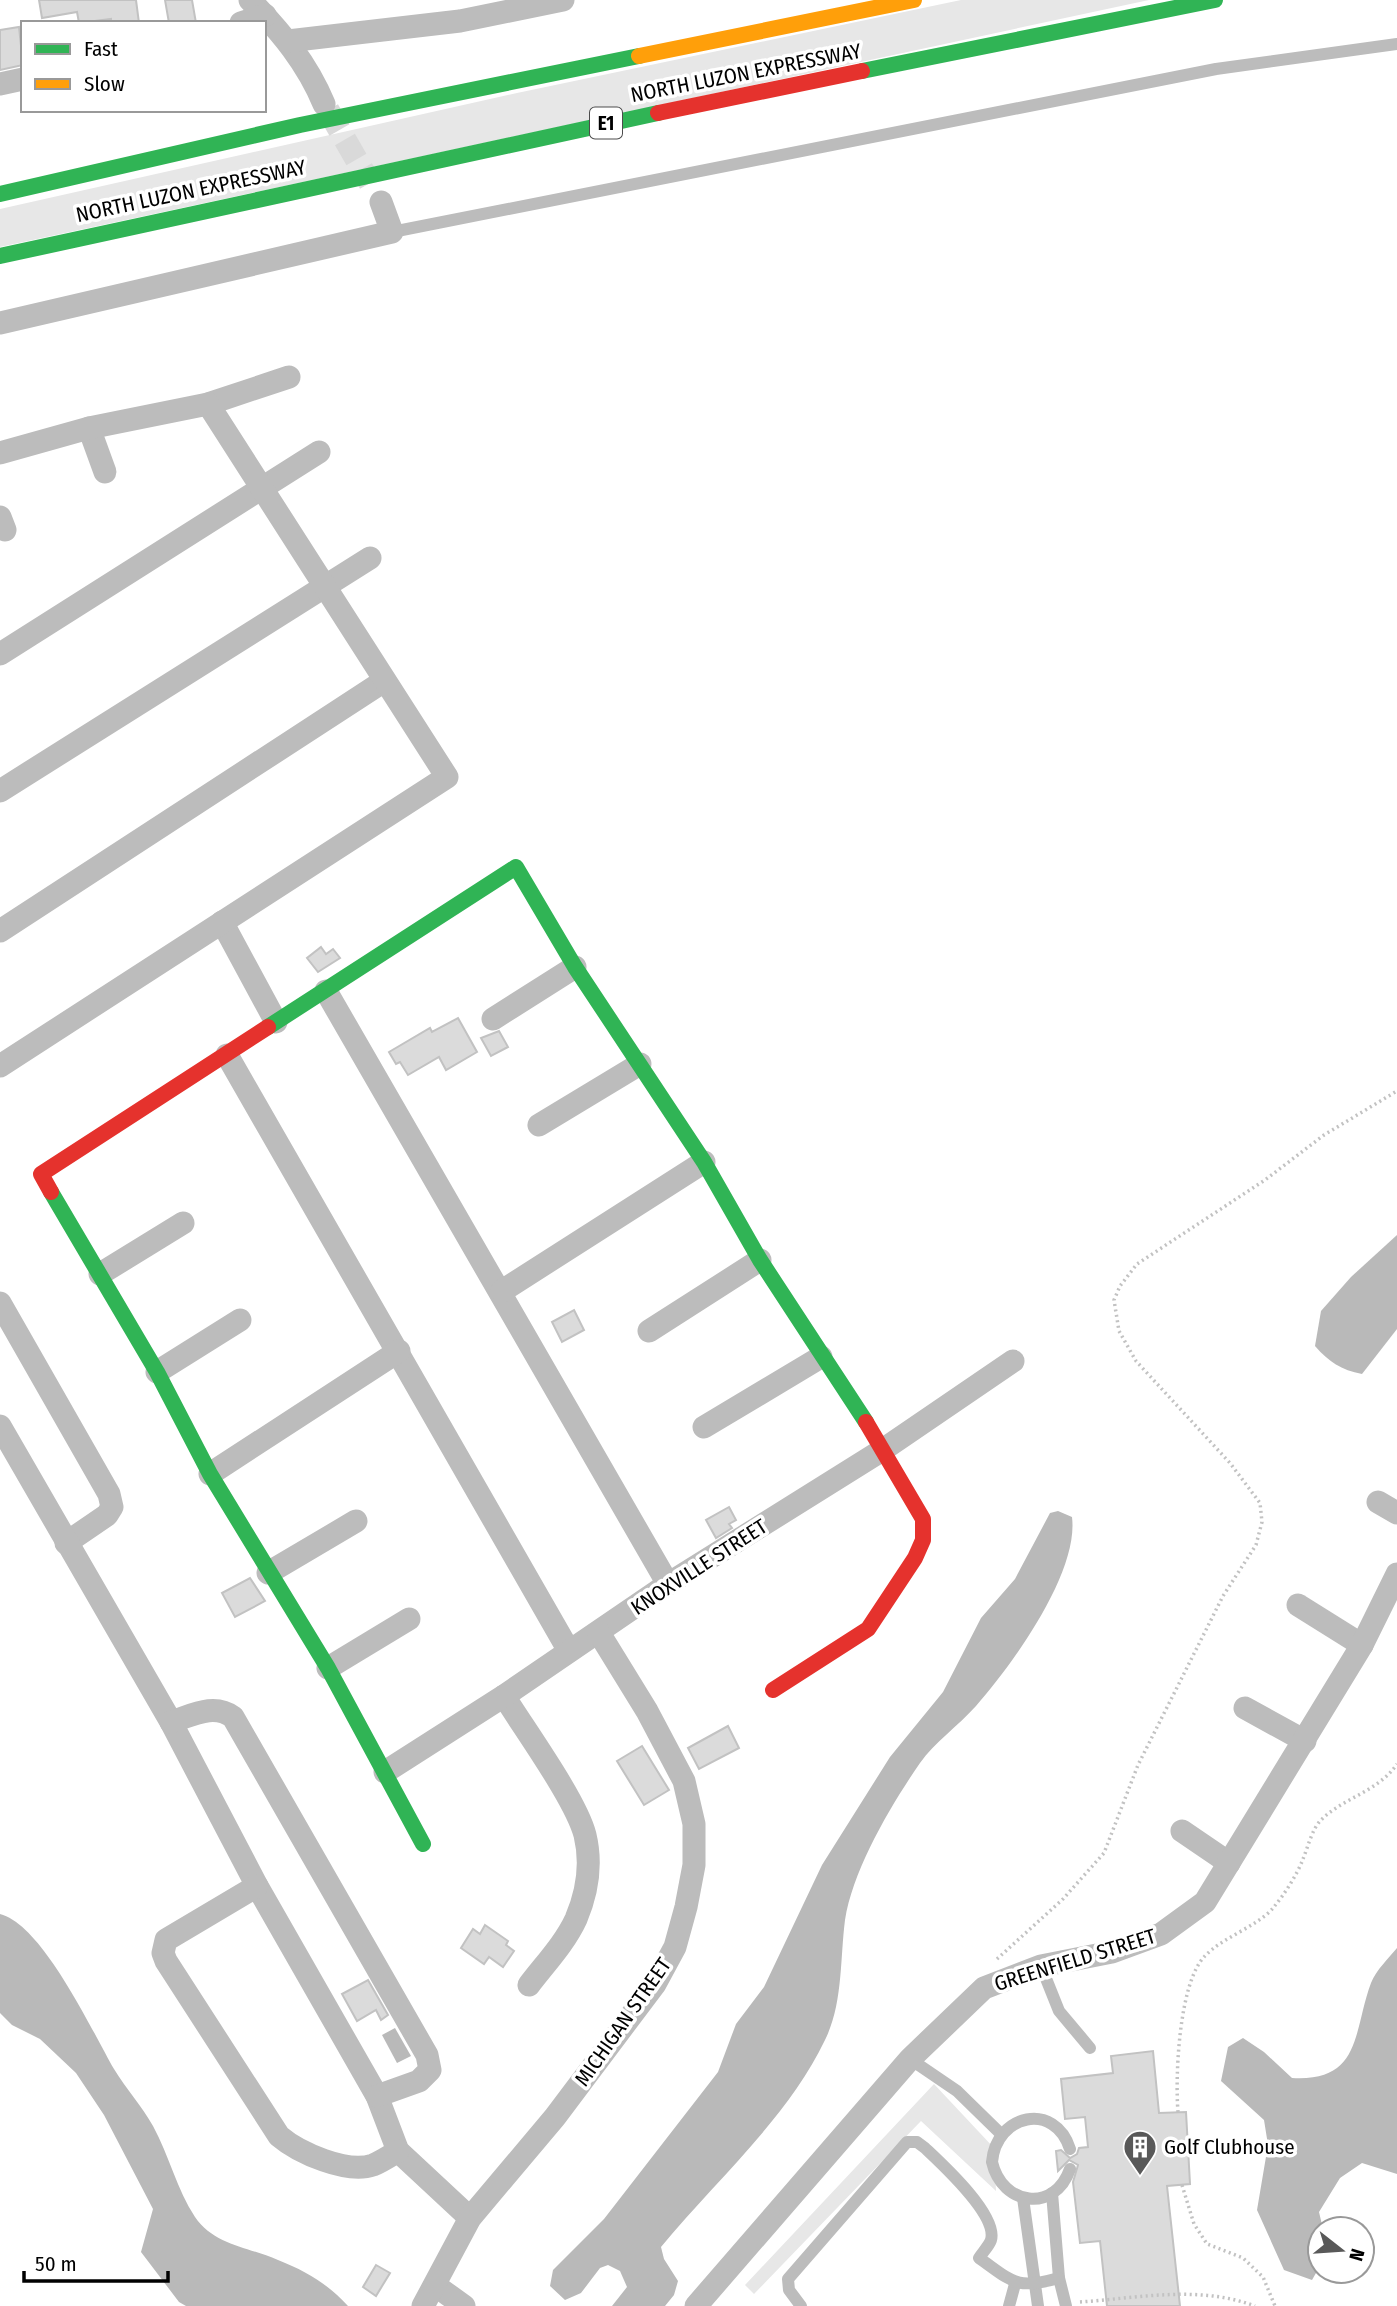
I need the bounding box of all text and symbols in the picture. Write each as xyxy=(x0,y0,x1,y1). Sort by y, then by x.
legend xyxy=(21,21,266,112)
text: Fast xyxy=(84,36,118,62)
street label: NORTH LUZON EXPRESSWAY xyxy=(629,38,864,108)
text: Slow xyxy=(84,71,125,97)
road number: E1 xyxy=(590,108,622,139)
street label: NORTH LUZON EXPRESSWAY xyxy=(74,154,309,228)
street label: KNOXVILLE STREET xyxy=(626,1513,772,1621)
street label: GREENFIELD STREET xyxy=(991,1923,1159,1997)
street label: MICHIGAN STREET xyxy=(569,1953,677,2091)
building icon: Golf Clubhouse xyxy=(1121,2128,1159,2177)
place label: Golf Clubhouse xyxy=(1164,2134,1295,2160)
north arrow xyxy=(1306,2215,1376,2285)
scale bar xyxy=(24,2240,168,2284)
text: N xyxy=(1344,2246,1369,2264)
text: 50 m xyxy=(35,2251,77,2277)

